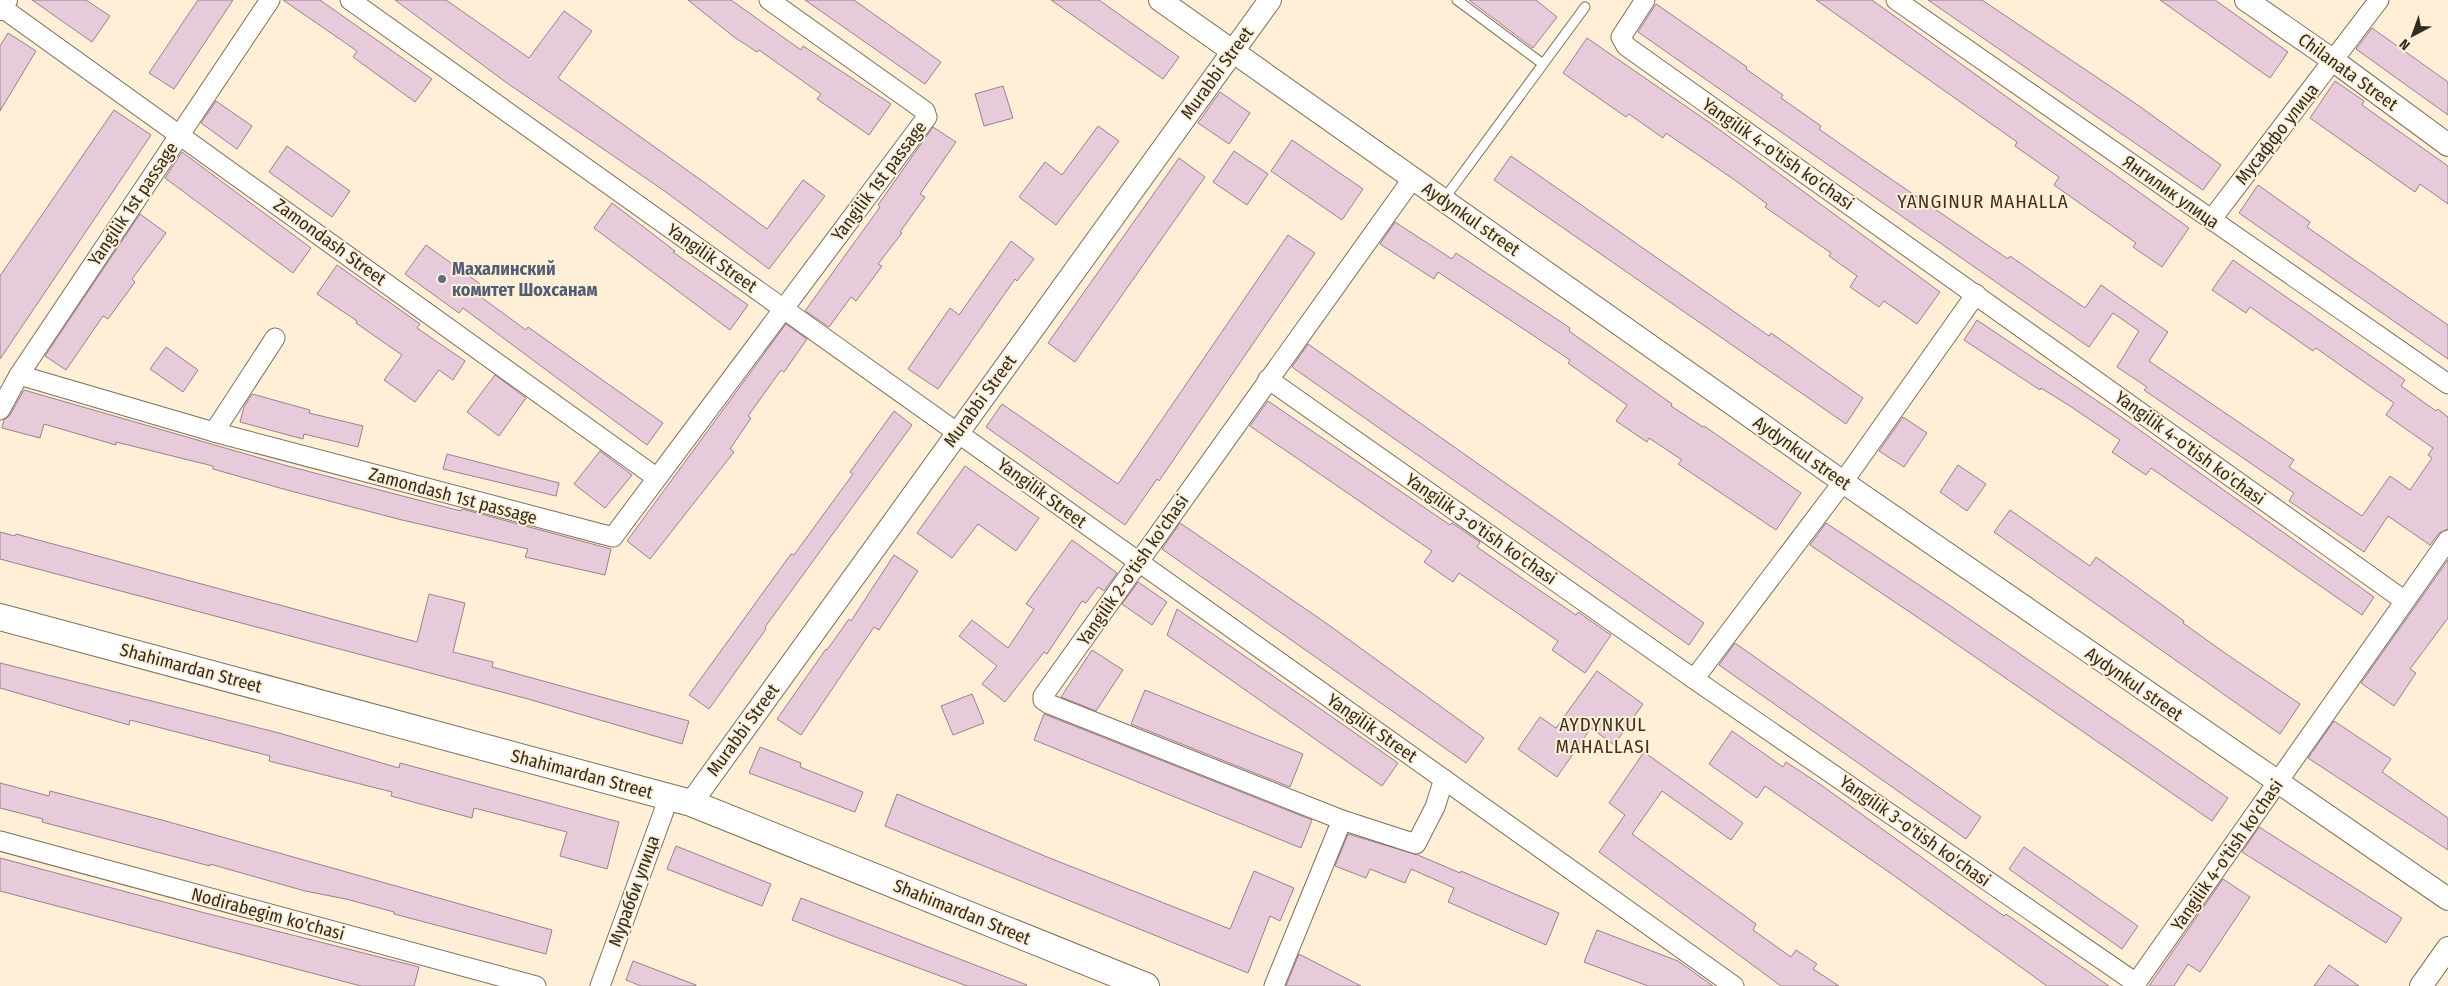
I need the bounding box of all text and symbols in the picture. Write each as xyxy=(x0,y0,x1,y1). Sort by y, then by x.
north arrow xyxy=(2388,10,2438,60)
street label: Murabbi Street xyxy=(1176,22,1258,124)
street label: Chilanata Street xyxy=(2294,28,2402,116)
text: N xyxy=(2396,35,2414,54)
street label: Мусаффо улица xyxy=(2231,79,2323,189)
street label: Yangilik 4-o'tish ko'chasi xyxy=(1698,93,1858,215)
street label: Yangilik 1st passage xyxy=(827,117,931,245)
street label: Yangilik 1st passage xyxy=(83,138,183,270)
street label: Янгилик улица xyxy=(2118,151,2224,233)
street label: Aydynkul street xyxy=(1418,177,1524,261)
district label: YANGINUR MAHALLA xyxy=(1897,190,2069,213)
street label: Zamоndash Street xyxy=(269,194,391,290)
street label: Yangilik Street xyxy=(663,219,761,297)
place label: Махалинский комитет Шохcанам xyxy=(452,258,598,301)
marker: Махалинский комитет Шохcанам xyxy=(436,273,448,285)
street label: Murabbi Street xyxy=(939,350,1021,452)
street label: Yangilik 4-o'tish ko'chasi xyxy=(2111,386,2269,510)
street label: Aydynkul street xyxy=(1749,411,1855,495)
street label: Yangilik Street xyxy=(993,453,1091,533)
street label: Zamondash 1st passage xyxy=(366,463,540,529)
street label: Yangilik 3-o'tish ko'chasi xyxy=(1401,469,1561,589)
street label: Yangilik 2-o'tish ko'chasi xyxy=(1073,490,1193,650)
street label: Shahimardan Street xyxy=(118,638,265,698)
street label: Aydynkul street xyxy=(2081,642,2187,726)
street label: Murabbi Street xyxy=(702,679,784,781)
street label: Yangilik Street xyxy=(1323,689,1421,767)
district label: AYDYNKUL MAHALLASI xyxy=(1555,713,1651,758)
street label: Shahimardan Street xyxy=(509,744,656,804)
street label: Yangilik 3-o'tish ko'chasi xyxy=(1835,771,1995,891)
street label: Yangilik 4-o'tish ko'chasi xyxy=(2166,775,2288,935)
street label: Мурабби улица xyxy=(604,832,664,950)
street label: Shahimardan Street xyxy=(890,874,1034,950)
street label: Nodirabegim ko'chasi xyxy=(189,883,347,945)

